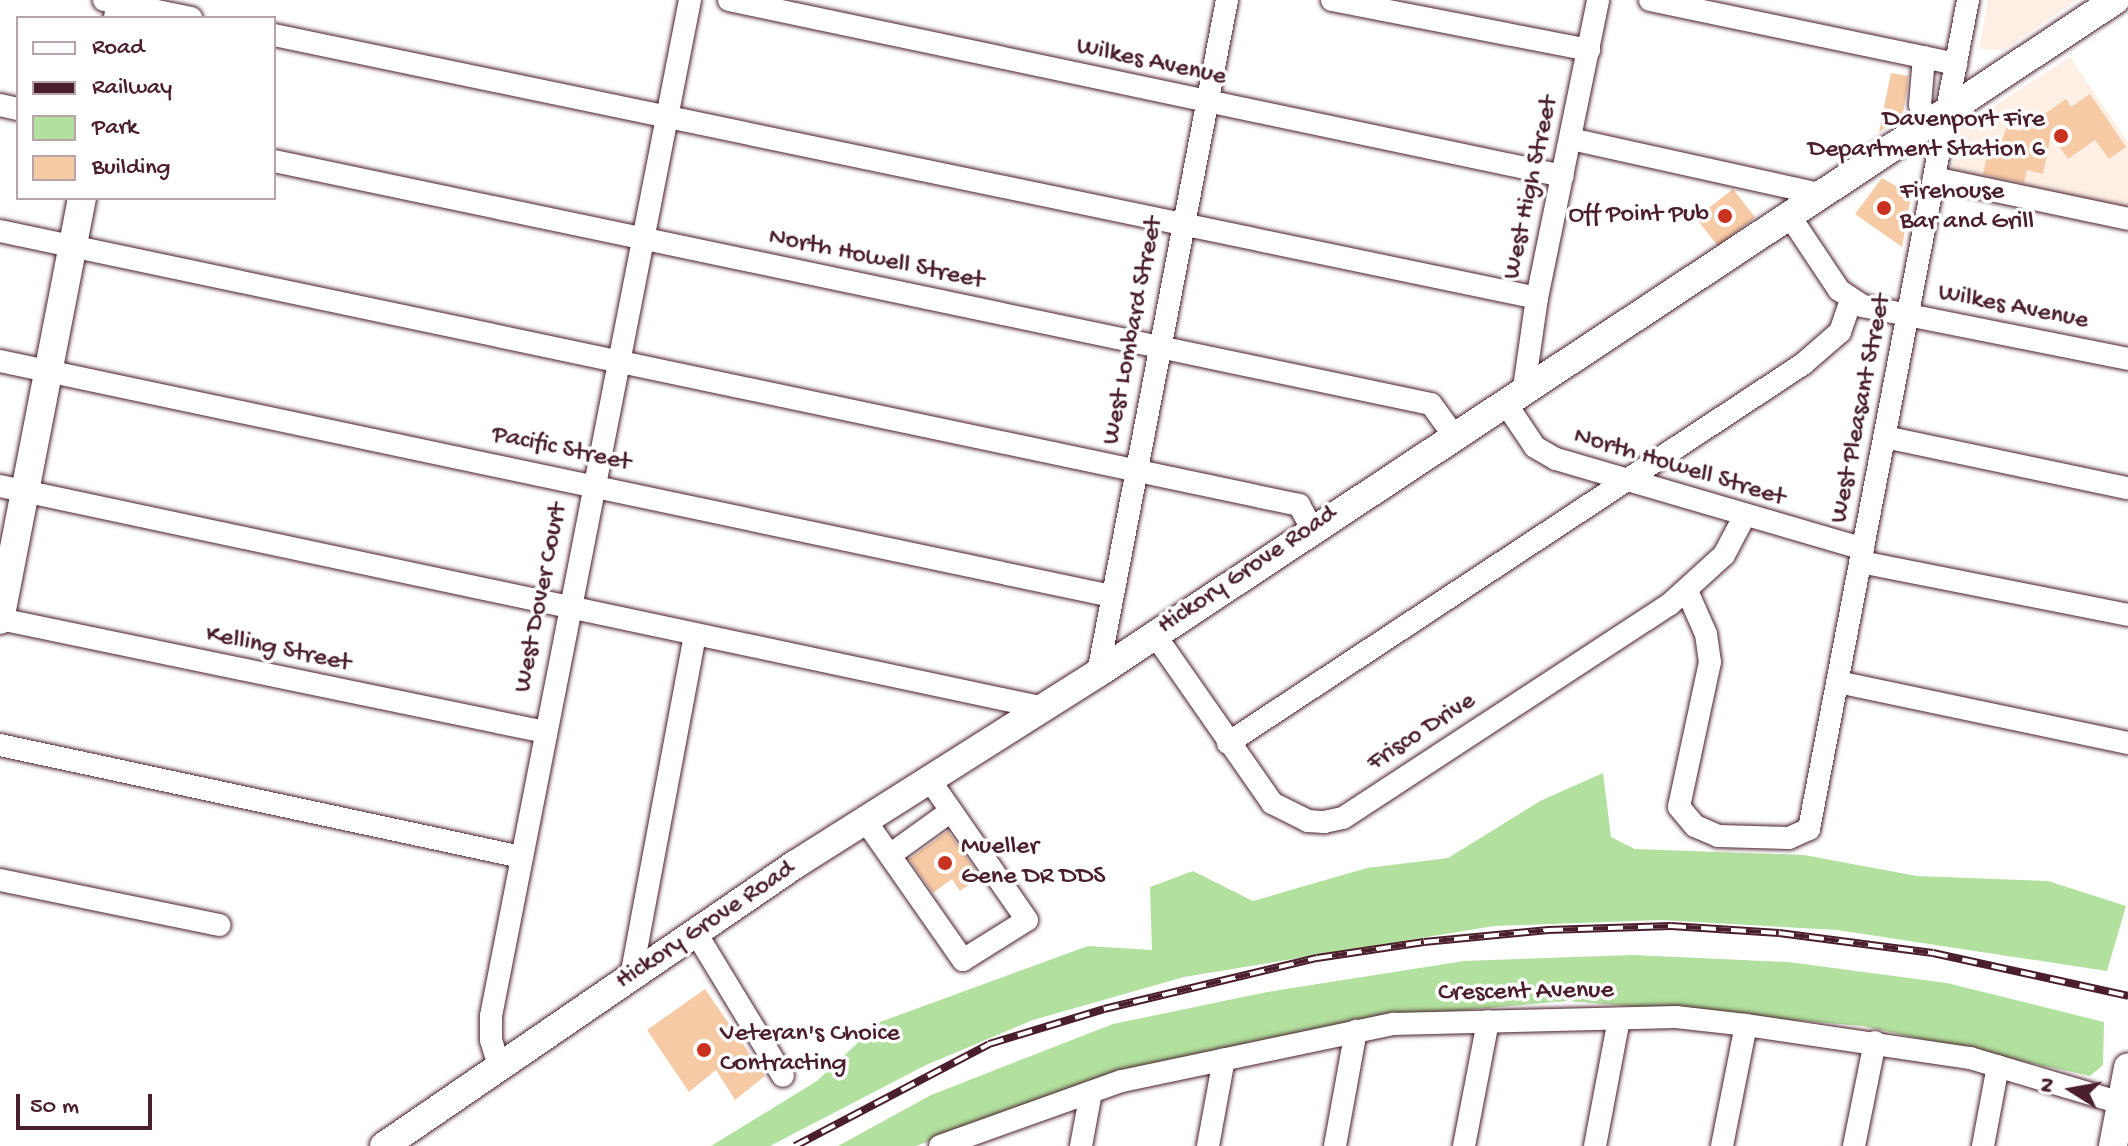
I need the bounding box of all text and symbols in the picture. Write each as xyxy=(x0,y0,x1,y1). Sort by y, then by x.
legend xyxy=(16,16,276,200)
street label: Wilkes Avenue xyxy=(1073,32,1229,94)
text: Road xyxy=(92,34,144,63)
text: Railway xyxy=(92,74,172,103)
street label: West High Street xyxy=(1497,94,1567,282)
place label: Davenport Fire Department Station 6 xyxy=(1808,105,2045,166)
text: Park xyxy=(92,114,138,143)
marker: Davenport Fire Department Station 6 xyxy=(2052,127,2070,145)
text: Building xyxy=(92,154,170,183)
place label: Firehouse Bar and Grill xyxy=(1900,177,2034,238)
marker: Firehouse Bar and Grill xyxy=(1875,199,1893,217)
place label: Off Point Pub xyxy=(1568,200,1709,232)
marker: Off Point Pub xyxy=(1716,207,1734,225)
street label: West Lombard Street xyxy=(1097,214,1171,448)
street label: North Howell Street xyxy=(766,222,986,298)
street label: Wilkes Avenue xyxy=(1935,278,2091,338)
street label: West Pleasant Street xyxy=(1825,292,1899,526)
street label: Pacific Street xyxy=(489,420,633,480)
street label: North Howell Street xyxy=(1570,421,1788,515)
street label: Hickory Grove Road xyxy=(1152,499,1344,643)
street label: West Dover Court xyxy=(508,501,576,695)
street label: Kelling Street xyxy=(203,619,353,681)
street label: Frisco Drive xyxy=(1362,686,1482,780)
place label: Mueller Gene DR DDS xyxy=(961,832,1105,894)
street label: Hickory Grove Road xyxy=(610,854,802,998)
marker: Mueller Gene DR DDS xyxy=(936,854,954,872)
street label: Crescent Avenue xyxy=(1438,976,1614,1010)
place label: Veteran's Choice Contracting xyxy=(720,1019,900,1080)
marker: Veteran's Choice Contracting xyxy=(695,1041,713,1059)
north arrow xyxy=(2032,1050,2112,1130)
text: N xyxy=(2034,1076,2063,1095)
scale bar xyxy=(20,1078,156,1128)
text: 50 m xyxy=(30,1093,79,1122)

